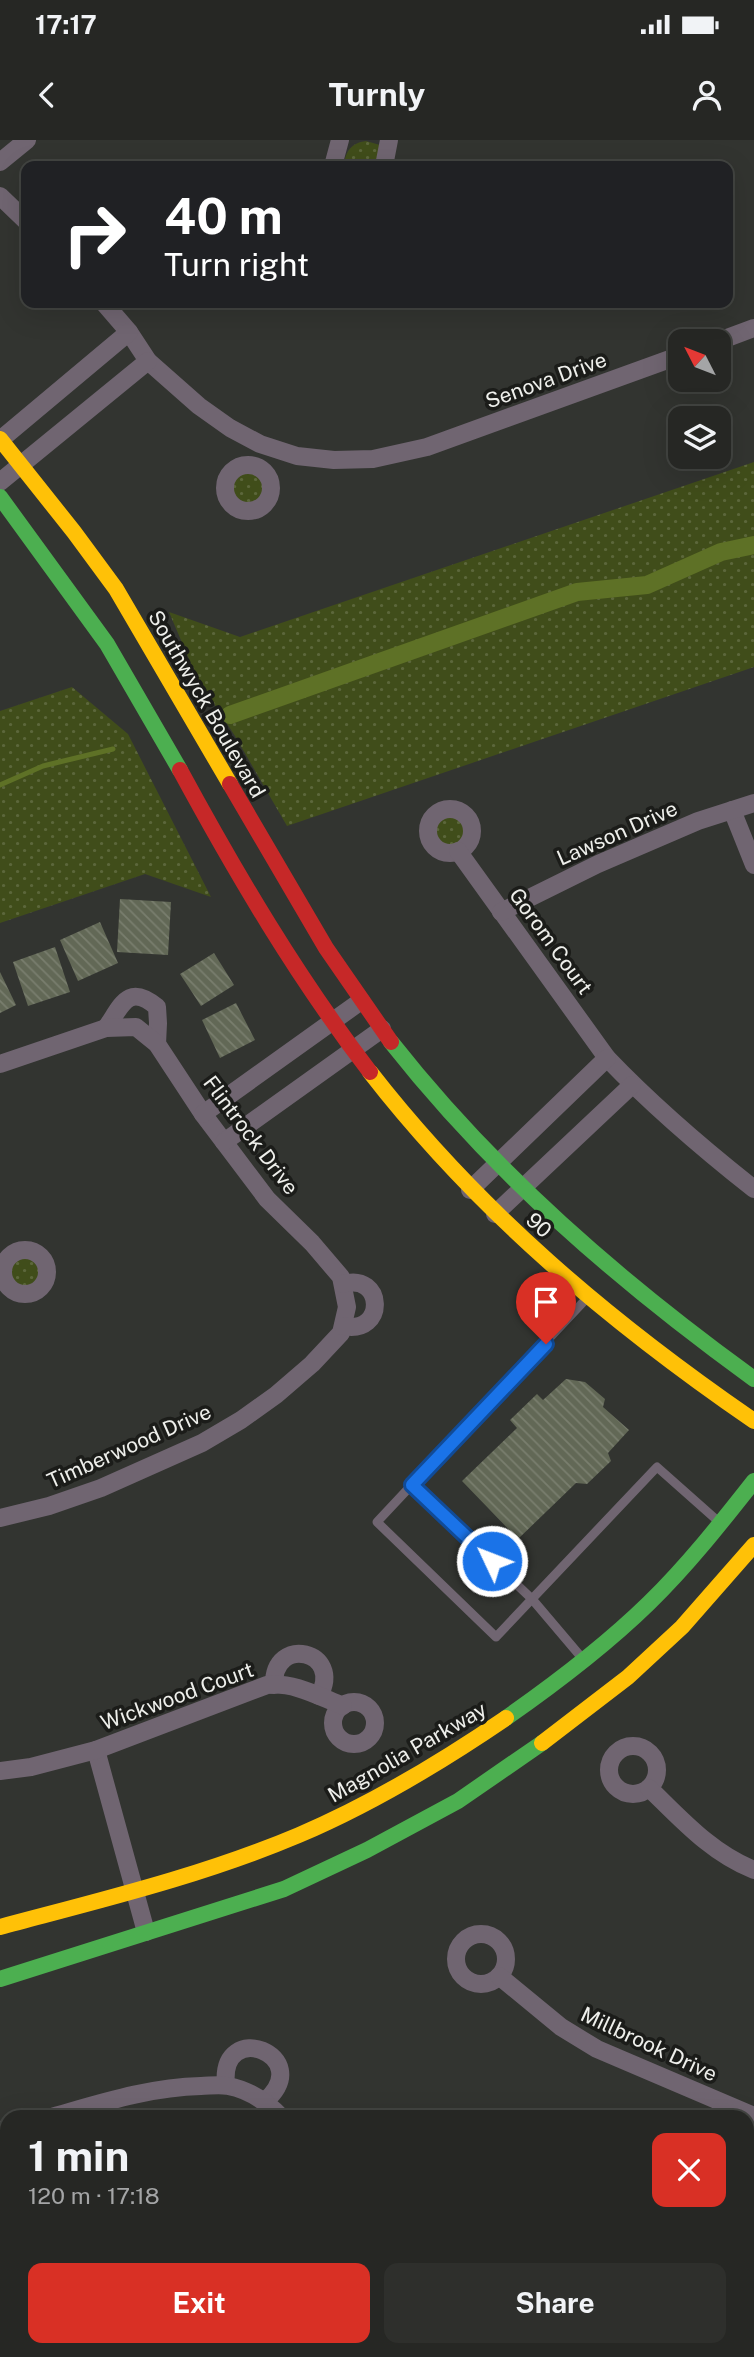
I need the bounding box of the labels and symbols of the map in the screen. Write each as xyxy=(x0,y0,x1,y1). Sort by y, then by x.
north arrow xyxy=(668,329,732,392)
street label: Senova Drive xyxy=(482,347,610,413)
street label: Southwyck Boulevard xyxy=(143,606,271,802)
street label: Lawson Drive xyxy=(553,795,681,871)
street label: Gorom Court xyxy=(504,883,598,999)
street label: Flintrock Drive xyxy=(198,1071,304,1199)
street label: 90 xyxy=(521,1207,557,1243)
pin xyxy=(516,1272,576,1344)
street label: Timberwood Drive xyxy=(43,1399,215,1493)
position arrow xyxy=(455,1524,529,1598)
street label: Wickwood Court xyxy=(97,1657,257,1735)
street label: Magnolia Parkway xyxy=(323,1696,491,1808)
street label: Millbrook Drive xyxy=(577,2001,721,2087)

